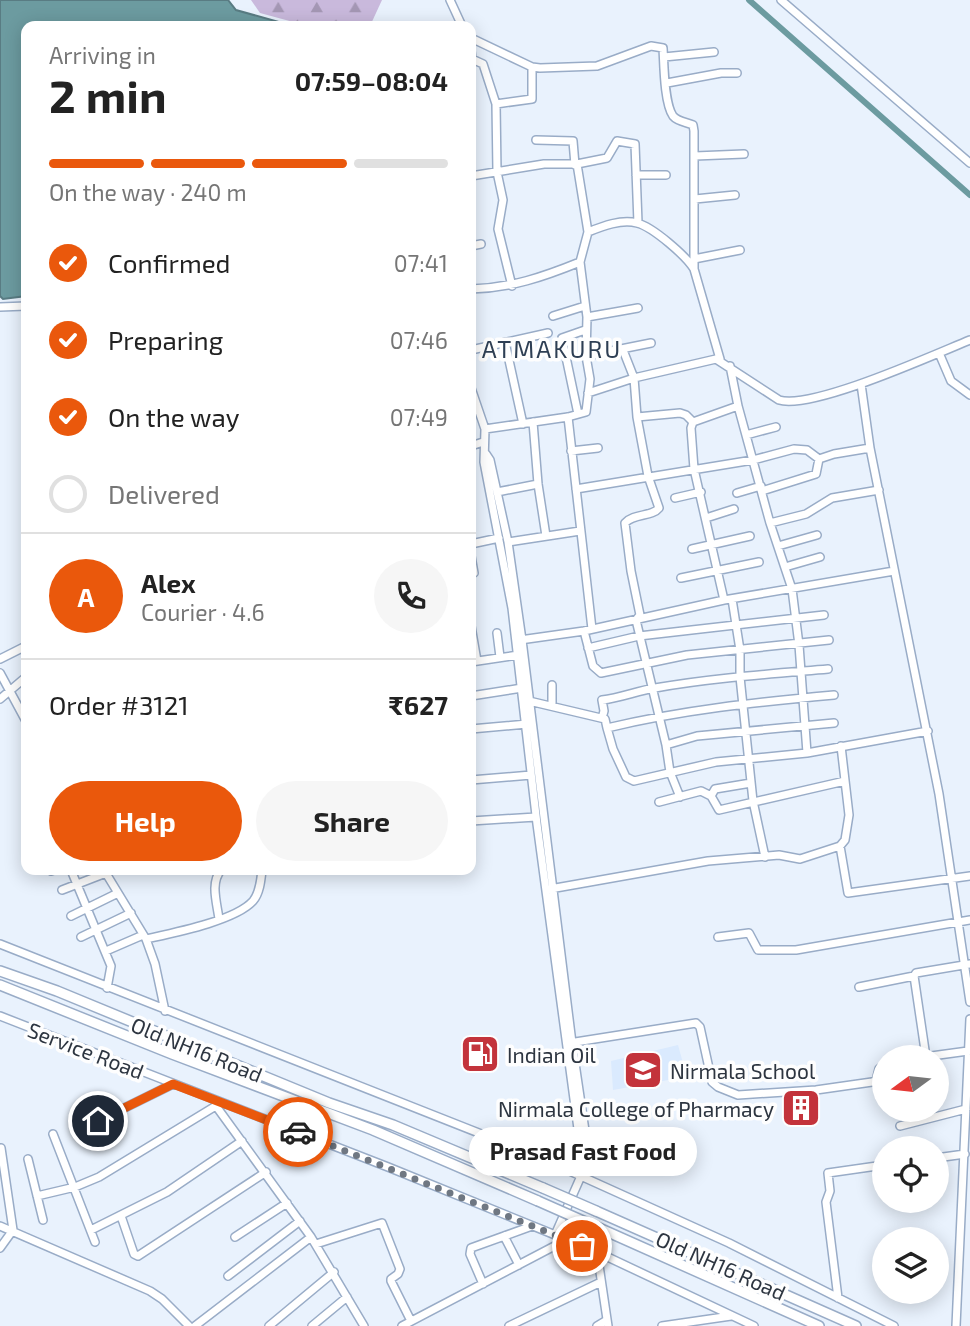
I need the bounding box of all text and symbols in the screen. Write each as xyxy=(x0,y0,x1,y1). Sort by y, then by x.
text: Arriving in xyxy=(49,41,156,69)
text: 07:59–08:04 xyxy=(295,65,448,96)
text: 2 min xyxy=(49,67,167,122)
text: On the way · 240 m xyxy=(49,178,247,206)
icon: check xyxy=(49,244,87,282)
text: Confirmed xyxy=(108,247,231,278)
text: 07:41 xyxy=(394,249,448,277)
icon: check xyxy=(49,321,87,359)
text: Preparing xyxy=(108,324,223,355)
text: 07:46 xyxy=(390,326,448,354)
district label: ATMAKURU xyxy=(482,334,622,363)
icon: check xyxy=(49,398,87,436)
text: On the way xyxy=(108,401,239,432)
text: 07:49 xyxy=(390,403,448,431)
text: Delivered xyxy=(108,478,220,509)
button: phone xyxy=(374,559,448,633)
text: Alex xyxy=(141,567,196,598)
text: A xyxy=(78,581,94,612)
text: Courier · 4.6 xyxy=(141,598,265,626)
text: Order #3121 xyxy=(49,689,189,720)
text: ₹627 xyxy=(388,689,448,720)
button: Help xyxy=(49,781,242,861)
button: Share xyxy=(256,781,448,861)
street label: Old NH16 Road xyxy=(128,1011,266,1087)
street label: Service Road xyxy=(24,1016,148,1084)
fuel station icon: Indian Oil xyxy=(459,1033,501,1075)
place label: Indian Oil xyxy=(507,1042,597,1067)
north arrow xyxy=(872,1045,948,1122)
map controls xyxy=(872,1045,949,1304)
school or university icon: Nirmala School xyxy=(622,1049,664,1091)
place label: Nirmala School xyxy=(670,1058,816,1083)
building icon: Nirmala College of Pharmacy xyxy=(780,1087,822,1129)
pin xyxy=(68,1091,128,1151)
place label: Nirmala College of Pharmacy xyxy=(498,1096,774,1121)
courier xyxy=(263,1097,333,1167)
icon: home xyxy=(79,1102,117,1140)
icon: car xyxy=(279,1113,317,1151)
callout: Prasad Fast Food xyxy=(468,1127,696,1176)
button: locate xyxy=(872,1136,949,1213)
text: Prasad Fast Food xyxy=(490,1137,676,1165)
pin xyxy=(552,1216,612,1276)
street label: Old NH16 Road xyxy=(652,1225,790,1305)
icon: bag xyxy=(563,1227,601,1265)
button: layers xyxy=(872,1227,949,1304)

